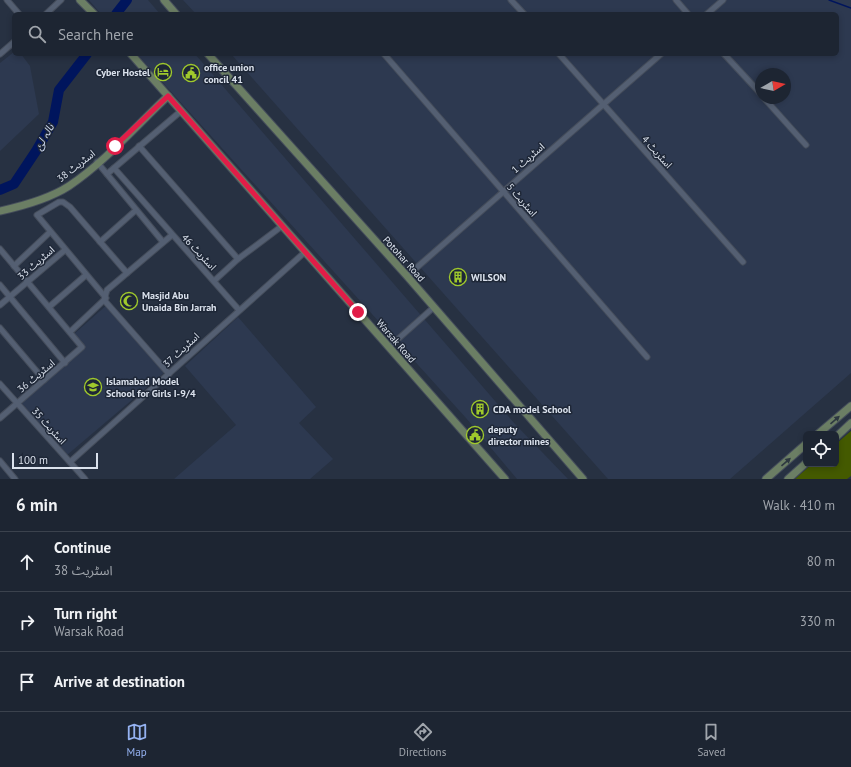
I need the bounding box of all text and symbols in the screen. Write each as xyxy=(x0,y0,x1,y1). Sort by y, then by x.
search box xyxy=(12,12,839,56)
icon: search xyxy=(26,23,48,45)
text: Search here xyxy=(58,25,134,44)
place label: office union concil 41 xyxy=(204,61,254,86)
hotel icon: Cyber Hostel xyxy=(153,62,173,82)
public building icon: office union concil 41 xyxy=(181,63,201,83)
place label: Cyber Hostel xyxy=(96,66,150,79)
north arrow xyxy=(755,68,791,104)
water label: نالہ لئ xyxy=(31,120,58,153)
street label: اسٹریٹ 4 xyxy=(639,133,675,171)
route start xyxy=(106,137,124,155)
street label: اسٹریٹ 1 xyxy=(509,140,547,176)
street label: اسٹریٹ 38 xyxy=(54,147,98,185)
street label: اسٹریٹ 5 xyxy=(504,181,540,219)
street label: اسٹریٹ 46 xyxy=(179,231,219,273)
street label: Potohar Road xyxy=(380,234,428,284)
street label: اسٹریٹ 33 xyxy=(15,243,57,283)
building icon: WILSON xyxy=(448,267,468,287)
place label: WILSON xyxy=(471,271,506,284)
place label: Masjid Abu Unaida Bin Jarrah xyxy=(142,289,217,314)
mosque icon: Masjid Abu Unaida Bin Jarrah xyxy=(119,291,139,311)
route end xyxy=(349,303,367,321)
street label: Warsak Road xyxy=(373,316,419,366)
street label: اسٹریٹ 37 xyxy=(160,330,202,370)
street label: اسٹریٹ 36 xyxy=(15,357,57,395)
place label: Islamabad Model School for Girls I-9/4 xyxy=(106,375,196,400)
school or university icon: Islamabad Model School for Girls I-9/4 xyxy=(83,377,103,397)
building icon: CDA model School xyxy=(470,399,490,419)
place label: CDA model School xyxy=(493,403,571,416)
street label: اسٹریٹ 35 xyxy=(29,405,69,447)
one-way arrow xyxy=(829,415,840,424)
place label: deputy director mines xyxy=(488,423,549,448)
public building icon: deputy director mines xyxy=(465,425,485,445)
map controls xyxy=(803,431,839,467)
button: locate xyxy=(803,431,839,467)
scale bar xyxy=(12,451,98,470)
text: 100 m xyxy=(18,453,48,467)
one-way arrow xyxy=(780,457,791,466)
text: 6 min xyxy=(16,494,57,516)
text: Walk · 410 m xyxy=(763,497,835,514)
text: Continue xyxy=(54,538,111,557)
icon: ahead xyxy=(16,551,38,573)
text: 80 m xyxy=(807,553,835,570)
text: اسٹریٹ 38 xyxy=(54,562,113,579)
text: Turn right xyxy=(54,604,117,623)
icon: right xyxy=(16,611,38,633)
text: 330 m xyxy=(800,613,835,630)
text: Warsak Road xyxy=(54,623,124,640)
icon: arrive xyxy=(16,671,38,693)
text: Arrive at destination xyxy=(54,672,185,691)
tab: Map xyxy=(126,721,148,759)
tab: Directions xyxy=(399,721,446,759)
tab: Saved xyxy=(697,721,725,759)

